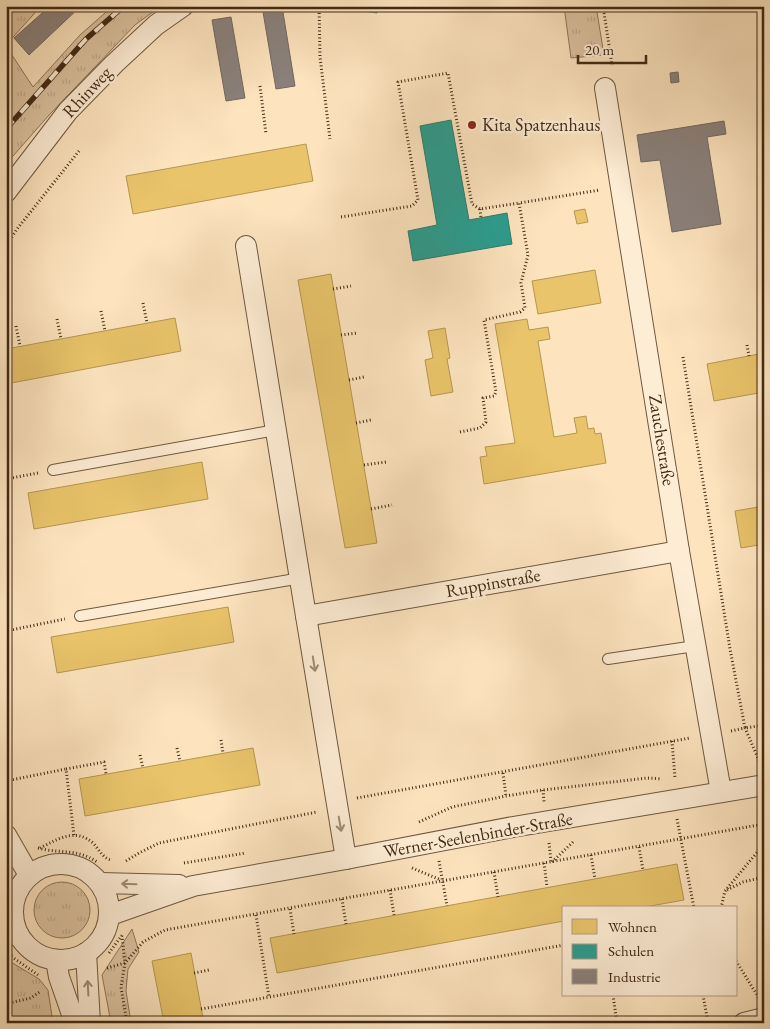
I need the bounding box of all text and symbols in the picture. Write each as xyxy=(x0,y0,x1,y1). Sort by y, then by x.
scale bar xyxy=(578,32,645,64)
text: 20 m xyxy=(585,40,614,59)
street label: Rhinweg xyxy=(57,61,116,122)
place label: Kita Spatzenhaus xyxy=(482,113,601,136)
marker: Kita Spatzenhaus xyxy=(466,119,478,131)
street label: Zauchestraße xyxy=(644,393,681,487)
street label: Ruppinstraße xyxy=(444,563,542,602)
one-way arrow xyxy=(309,656,319,672)
street label: Werner-Seelenbinder-Straße xyxy=(381,807,574,862)
one-way arrow xyxy=(336,816,346,832)
one-way arrow xyxy=(121,879,138,889)
legend xyxy=(562,906,738,996)
text: Wohnen xyxy=(608,917,657,936)
text: Schulen xyxy=(608,941,654,960)
text: Industrie xyxy=(608,967,661,986)
one-way arrow xyxy=(83,980,93,996)

